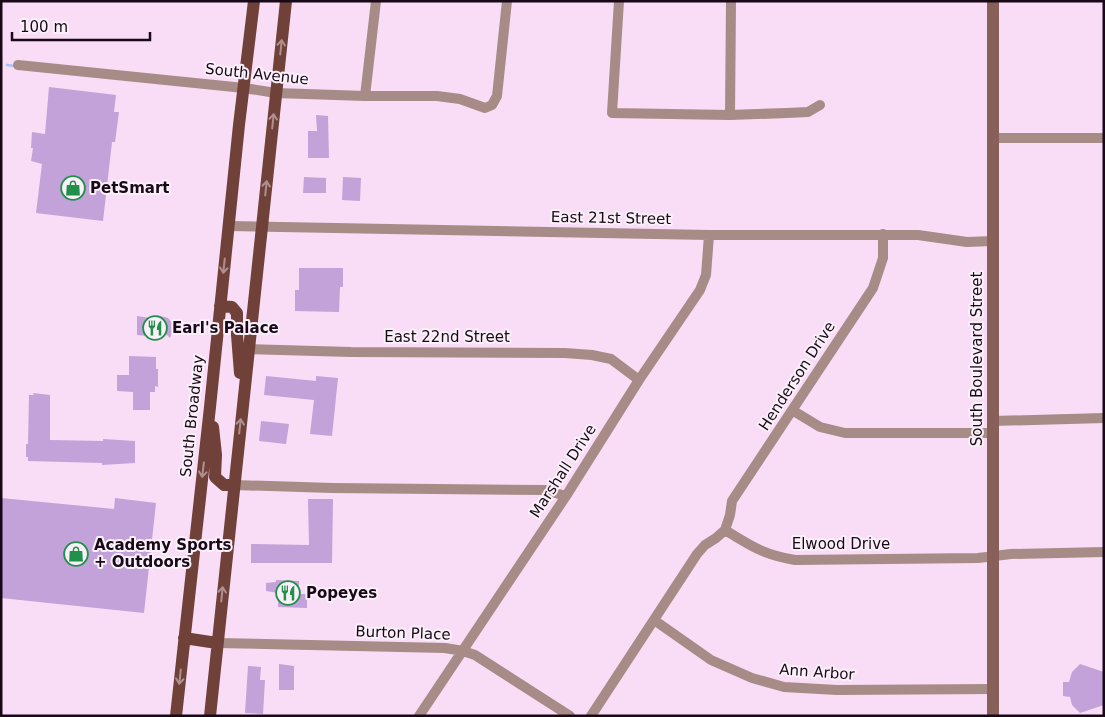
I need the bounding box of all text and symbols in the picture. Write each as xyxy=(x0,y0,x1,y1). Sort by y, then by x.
scale bar xyxy=(12,10,150,42)
text: 100 m xyxy=(20,18,68,36)
one-way arrow xyxy=(276,39,286,55)
street label: South Avenue xyxy=(204,60,310,88)
one-way arrow xyxy=(268,113,278,129)
shop icon: PetSmart xyxy=(60,175,86,201)
place label: PetSmart xyxy=(90,179,169,197)
one-way arrow xyxy=(261,180,271,196)
street label: East 21st Street xyxy=(551,208,671,228)
one-way arrow xyxy=(219,258,229,274)
street label: South Boulevard Street xyxy=(968,272,986,446)
restaurant icon: Earl's Palace xyxy=(142,315,168,341)
street label: Henderson Drive xyxy=(755,318,839,434)
place label: Earl's Palace xyxy=(172,319,279,337)
street label: East 22nd Street xyxy=(384,328,510,346)
street label: South Broadway xyxy=(177,354,207,478)
one-way arrow xyxy=(235,418,245,434)
street label: Marshall Drive xyxy=(526,421,600,521)
one-way arrow xyxy=(198,462,208,478)
street label: Elwood Drive xyxy=(792,535,890,553)
place label: Academy Sports + Outdoors xyxy=(94,536,232,571)
shop icon: Academy Sports + Outdoors xyxy=(63,541,89,567)
restaurant icon: Popeyes xyxy=(275,580,301,606)
place label: Popeyes xyxy=(306,584,377,602)
one-way arrow xyxy=(217,587,227,603)
street label: Burton Place xyxy=(355,622,451,644)
street label: Ann Arbor xyxy=(779,660,856,684)
one-way arrow xyxy=(175,669,185,685)

